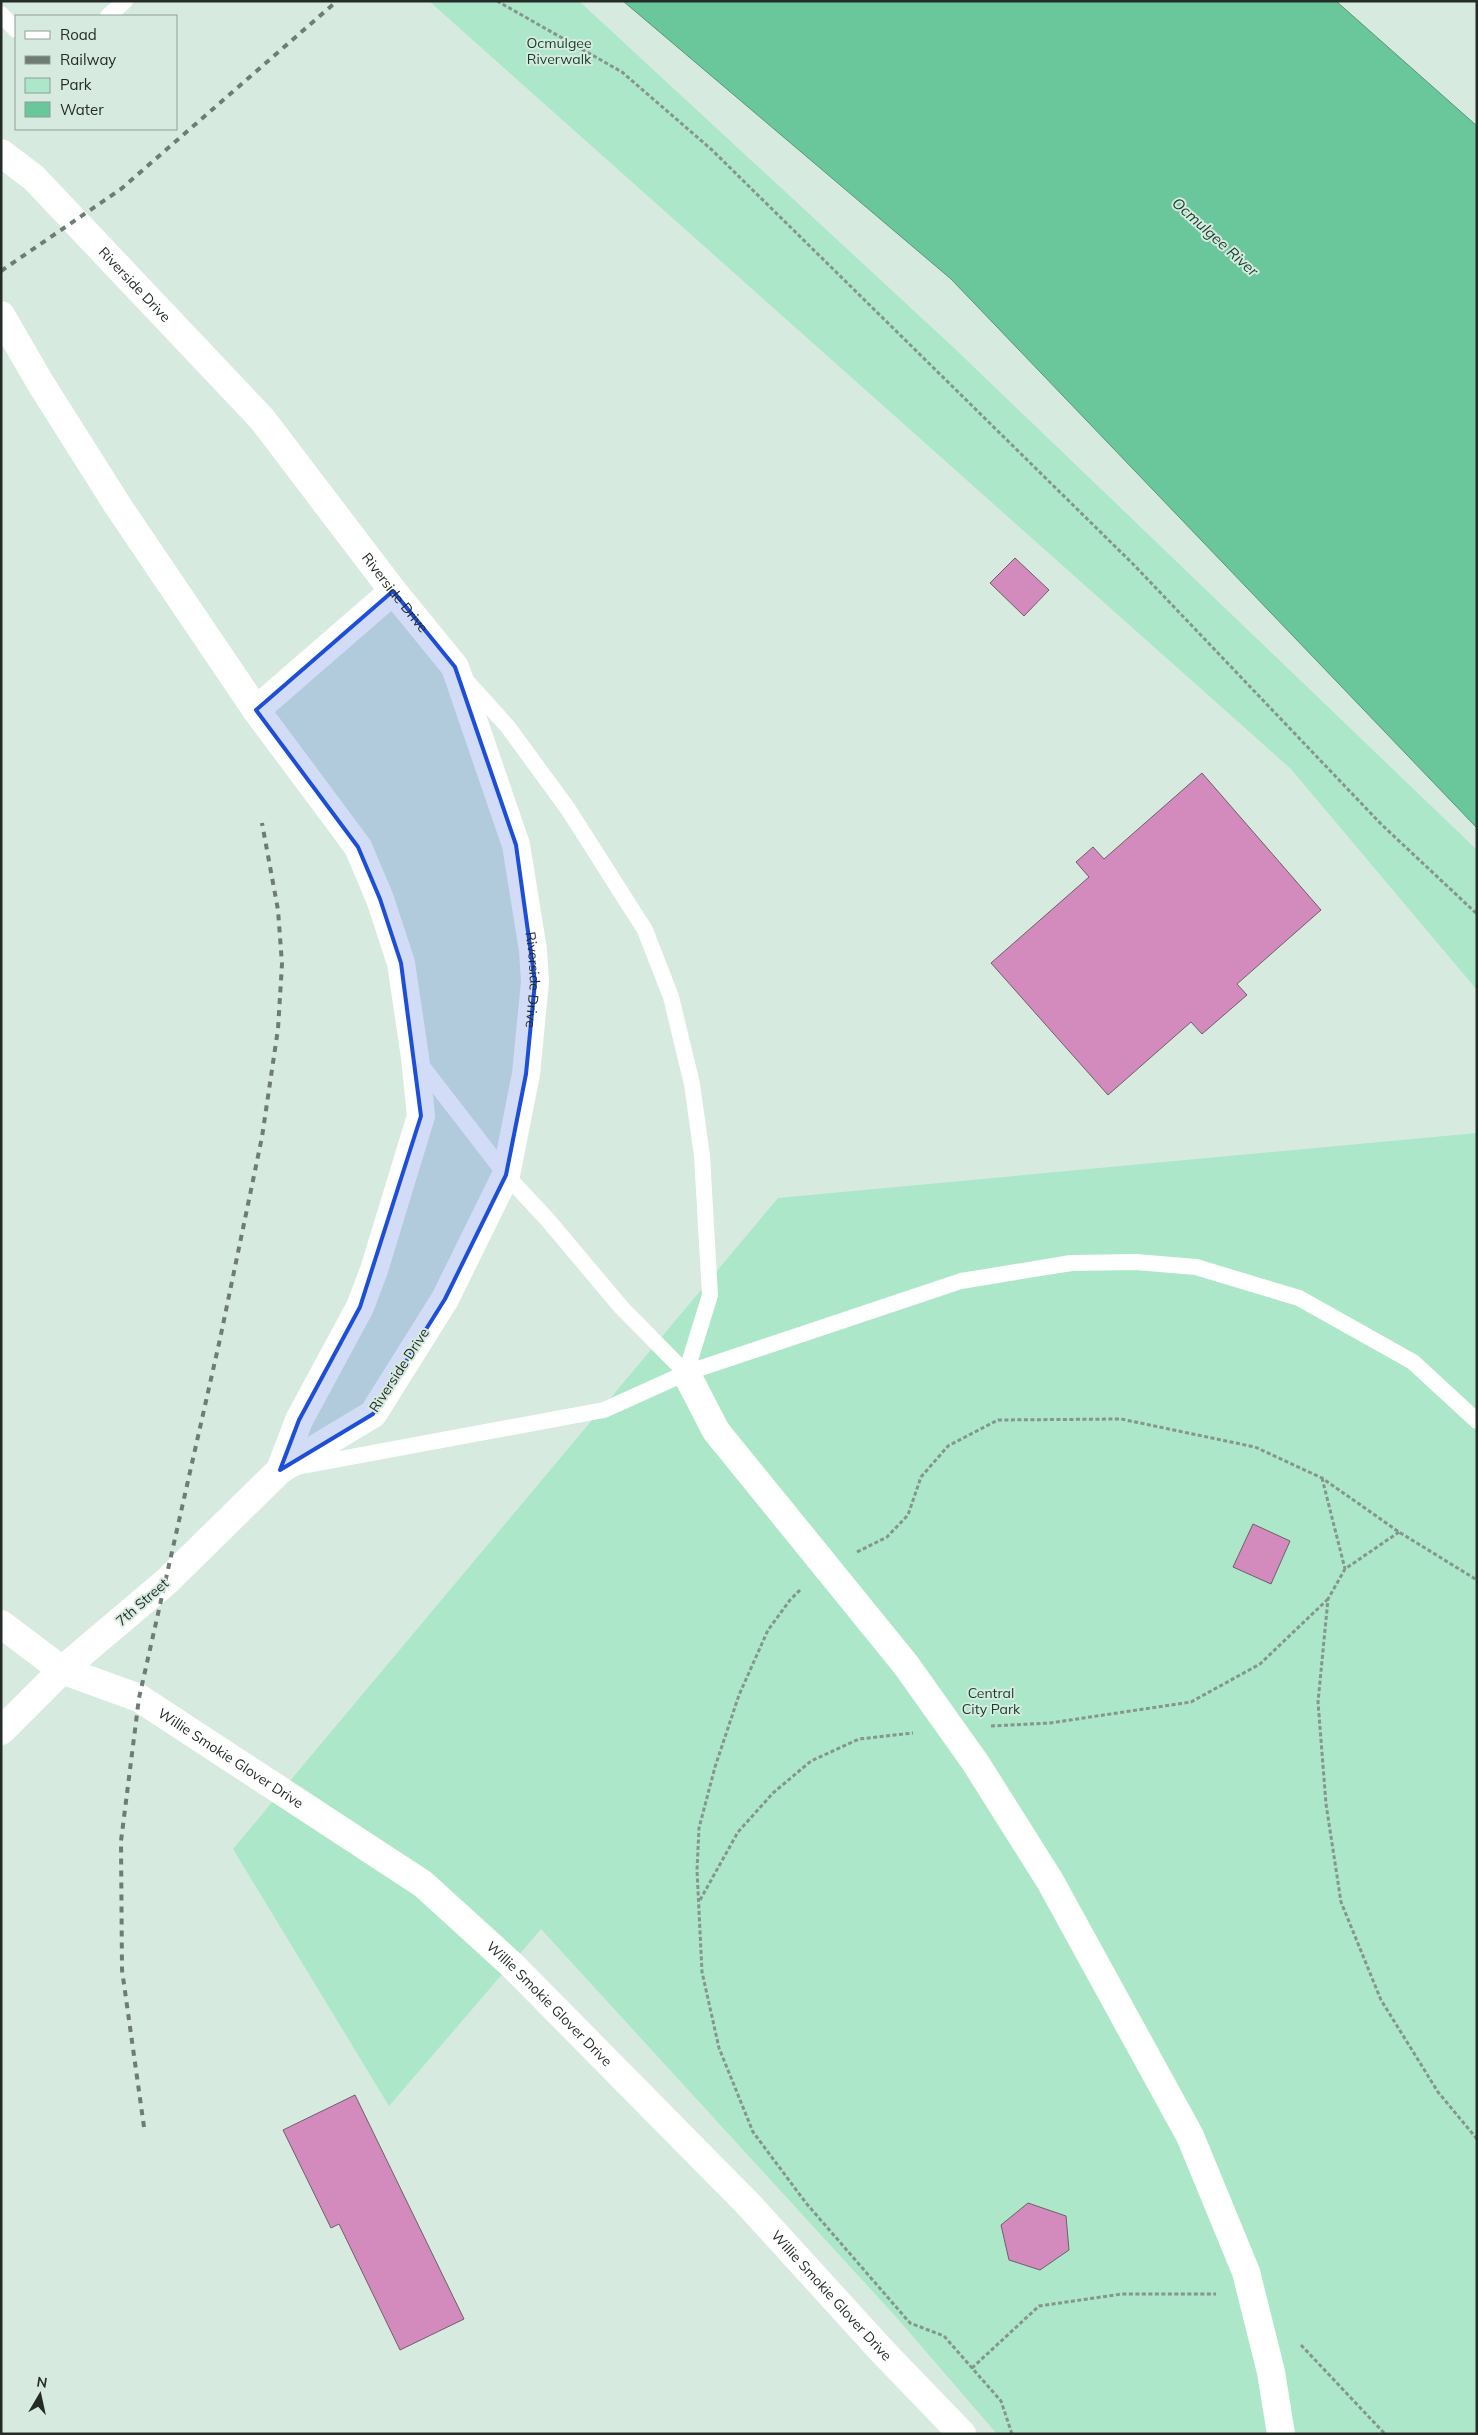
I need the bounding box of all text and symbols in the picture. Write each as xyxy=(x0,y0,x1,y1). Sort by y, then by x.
legend xyxy=(15,15,178,130)
text: Road xyxy=(60,25,97,44)
park label: Ocmulgee Riverwalk xyxy=(526,34,592,68)
text: Railway xyxy=(60,50,116,69)
text: Park xyxy=(60,75,92,94)
text: Water xyxy=(60,100,104,119)
water label: Ocmulgee River xyxy=(1168,193,1263,281)
street label: Riverside Drive xyxy=(95,243,175,326)
street label: Riverside Drive xyxy=(358,549,432,636)
street label: Riverside Drive xyxy=(521,930,544,1029)
street label: Riverside Drive xyxy=(365,1325,433,1415)
street label: 7th Street xyxy=(112,1574,172,1630)
park label: Central City Park xyxy=(962,1684,1021,1718)
street label: Willie Smokie Glover Drive xyxy=(155,1704,307,1812)
street label: Willie Smokie Glover Drive xyxy=(483,1937,616,2070)
street label: Willie Smokie Glover Drive xyxy=(768,2227,896,2365)
north arrow xyxy=(15,2370,65,2420)
text: N xyxy=(35,2372,49,2392)

